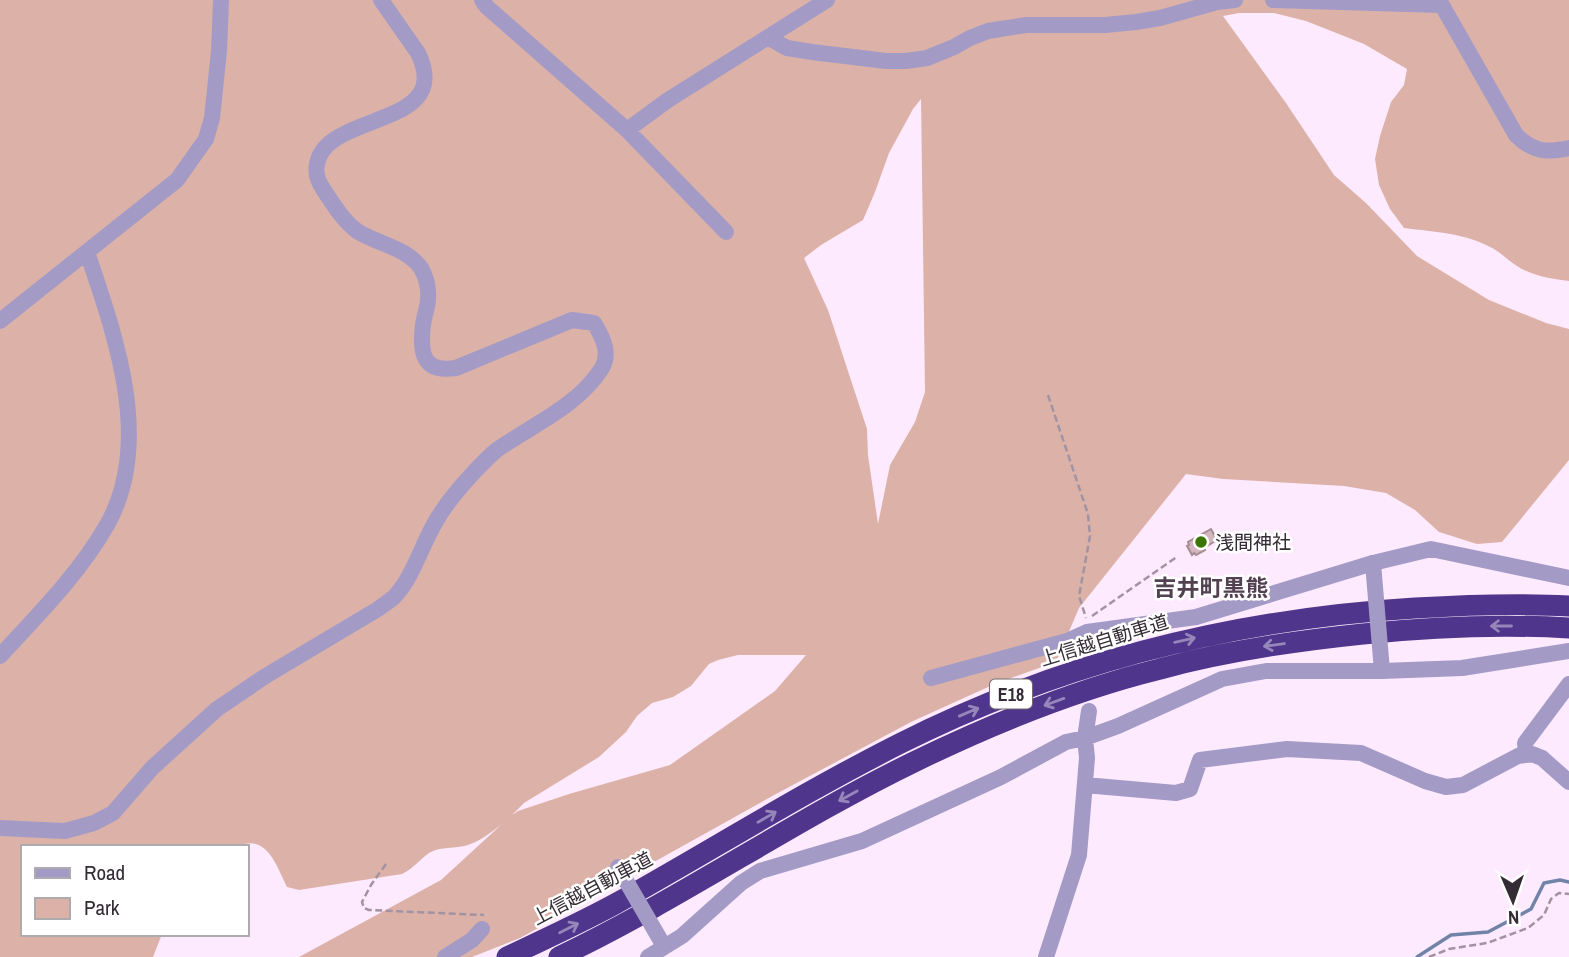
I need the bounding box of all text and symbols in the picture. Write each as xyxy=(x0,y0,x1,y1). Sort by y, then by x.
place label: 浅間神社 xyxy=(1215,529,1291,555)
marker: 浅間神社 xyxy=(1193,534,1209,550)
district label: 吉井町黒熊 xyxy=(1154,572,1269,603)
street label: 上信越自動車道 xyxy=(1037,608,1171,672)
one-way arrow xyxy=(1490,619,1513,633)
one-way arrow xyxy=(1173,633,1195,646)
one-way arrow xyxy=(1263,639,1286,652)
road number: E18 xyxy=(990,680,1032,708)
one-way arrow xyxy=(1044,696,1066,709)
one-way arrow xyxy=(958,704,979,717)
one-way arrow xyxy=(838,790,858,804)
one-way arrow xyxy=(757,810,777,824)
legend xyxy=(21,845,248,936)
street label: 上信越自動車道 xyxy=(527,845,657,931)
text: Road xyxy=(84,858,125,887)
north arrow xyxy=(1478,866,1548,936)
text: Park xyxy=(84,893,120,922)
text: N xyxy=(1508,905,1520,931)
one-way arrow xyxy=(558,920,579,934)

